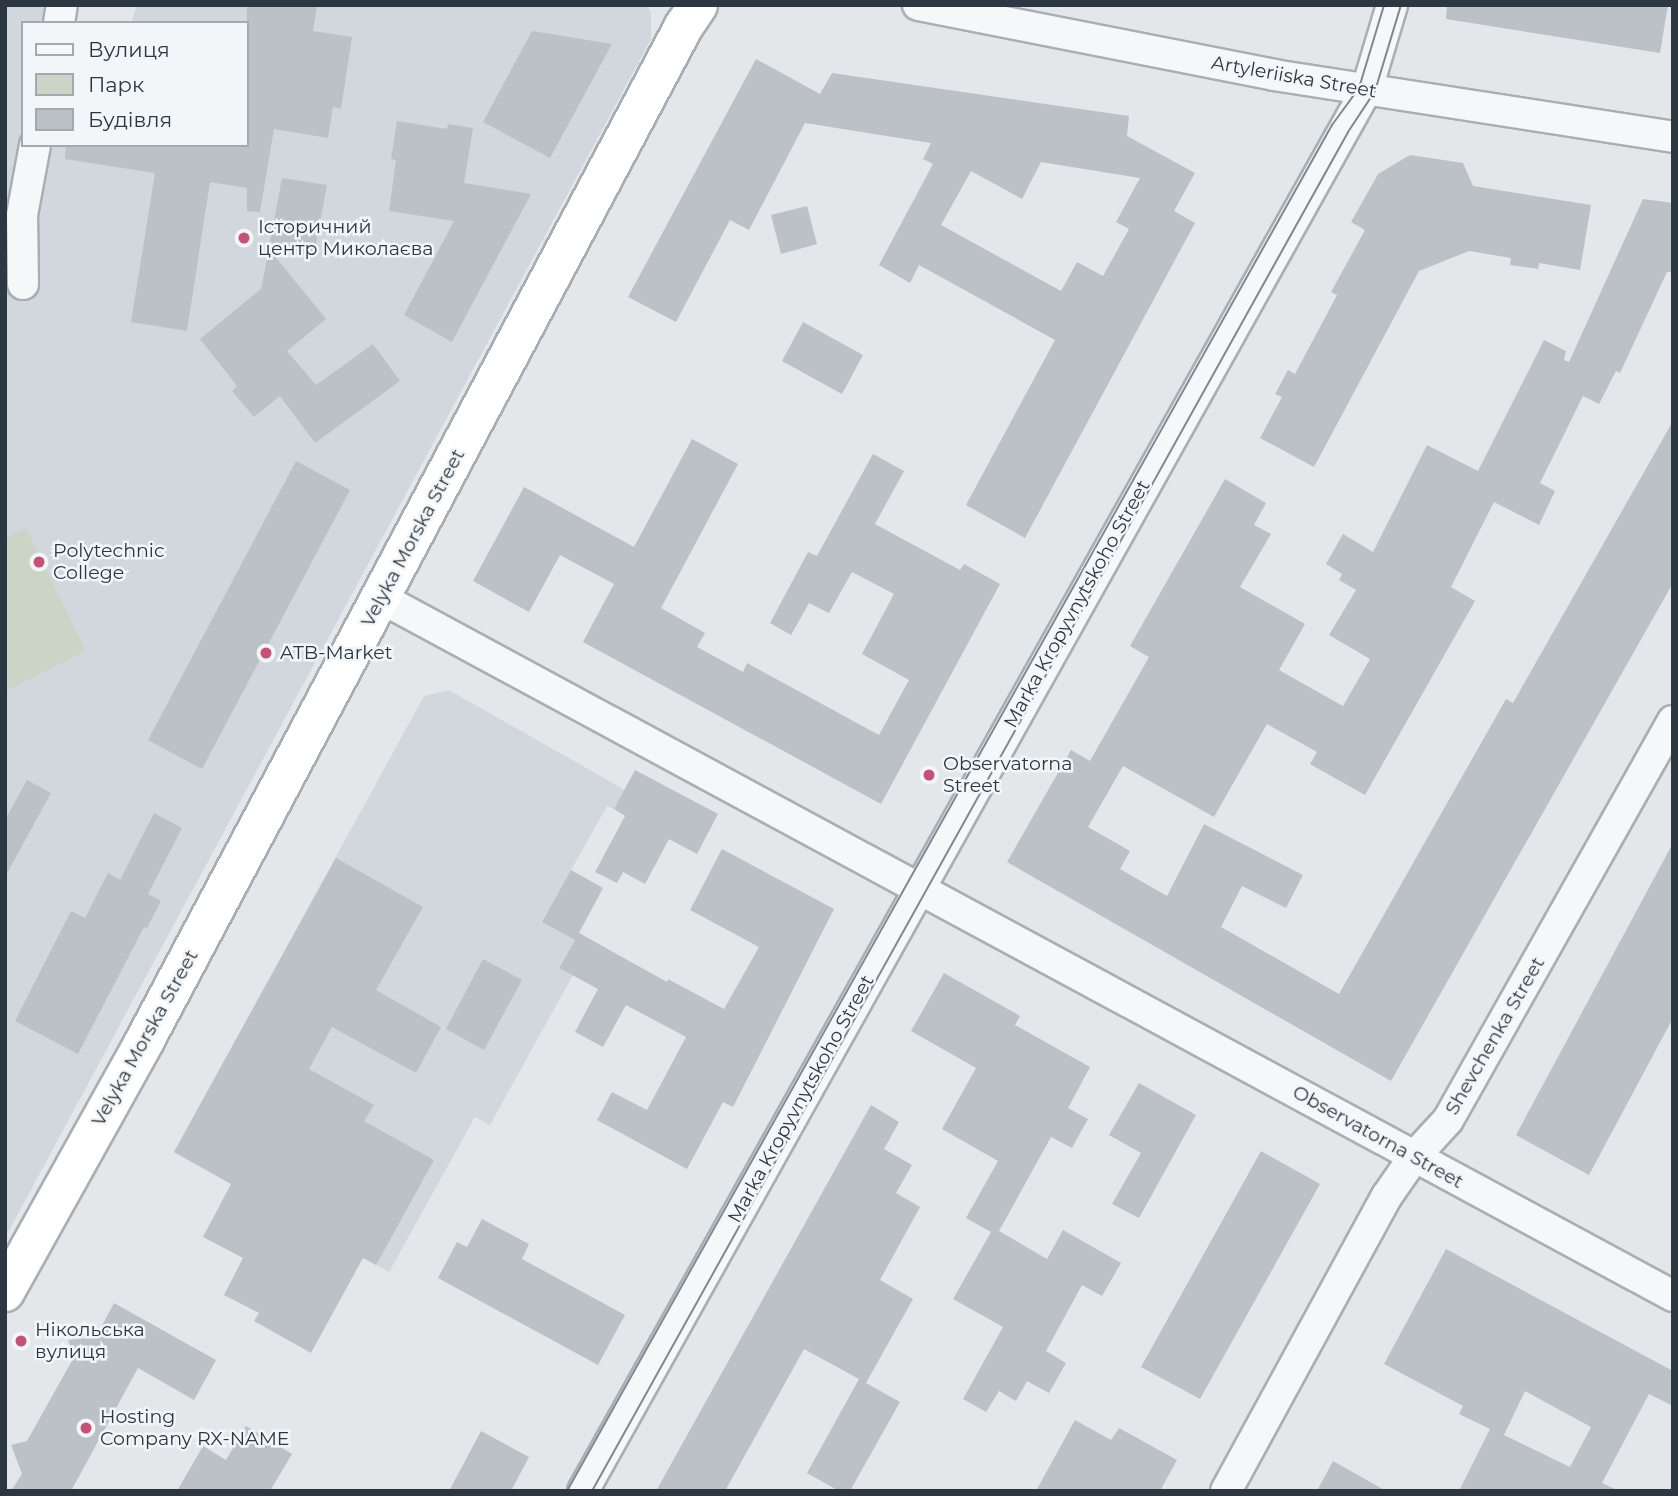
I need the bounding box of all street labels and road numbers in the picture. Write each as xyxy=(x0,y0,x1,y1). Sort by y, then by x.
street label: Artyleriiska Street xyxy=(1210,51,1378,103)
street label: Velyka Morska Street xyxy=(356,445,470,631)
street label: Marka Kropyvnytskoho Street xyxy=(999,476,1155,732)
street label: Velyka Morska Street xyxy=(87,946,203,1130)
street label: Shevchenka Street xyxy=(1441,953,1549,1119)
street label: Marka Kropyvnytskoho Street xyxy=(723,971,879,1227)
street label: Observatorna Street xyxy=(1289,1081,1467,1193)

